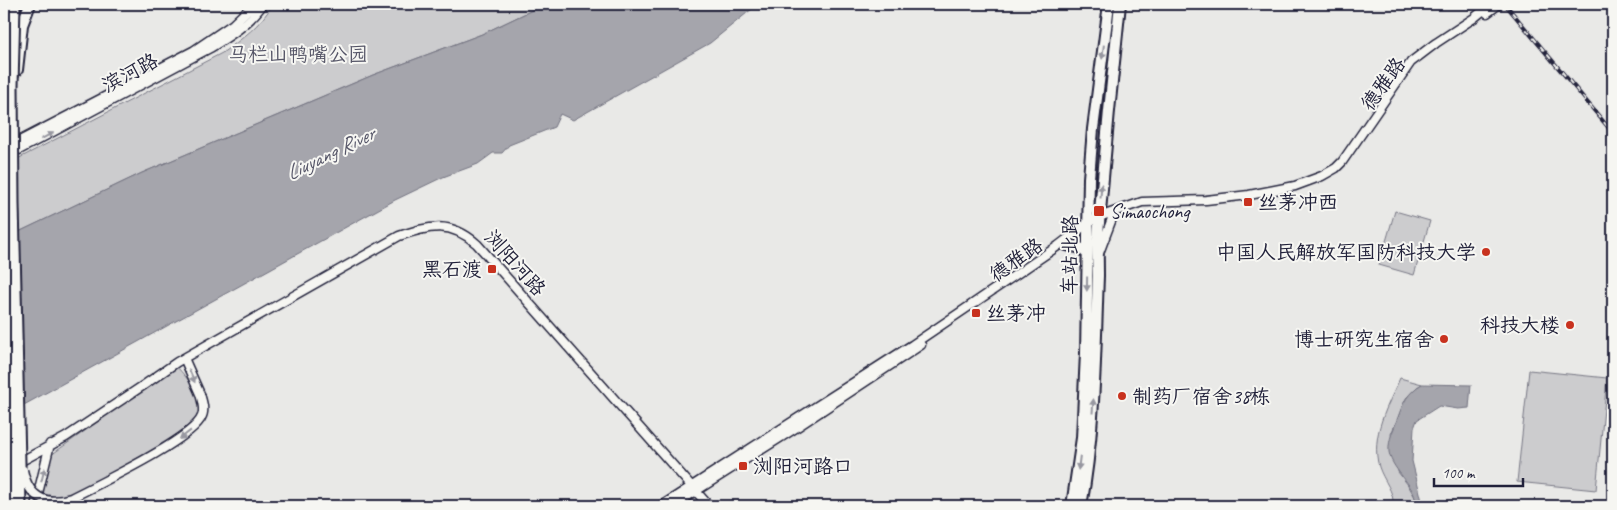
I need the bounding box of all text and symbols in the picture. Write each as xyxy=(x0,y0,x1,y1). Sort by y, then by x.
park label: 马栏山鸭嘴公园 xyxy=(228,42,368,67)
one-way arrow xyxy=(1099,44,1107,60)
street label: 滨河路 xyxy=(98,47,163,98)
street label: 德雅路 xyxy=(1355,52,1411,116)
water label: Liuyang River xyxy=(281,119,382,186)
one-way arrow xyxy=(40,131,54,140)
one-way arrow xyxy=(1098,183,1106,199)
place label: 丝茅冲西 xyxy=(1258,190,1338,215)
marker: 丝茅冲西 xyxy=(1242,196,1254,208)
place label: Simaochong xyxy=(1110,199,1191,224)
marker: Simaochong xyxy=(1092,204,1106,218)
street label: 车站北路 xyxy=(1057,214,1083,295)
street label: 浏阳河路 xyxy=(479,225,552,302)
street label: 德雅路 xyxy=(984,232,1049,287)
place label: 中国人民解放军国防科技大学 xyxy=(1216,240,1476,265)
marker: 中国人民解放军国防科技大学 xyxy=(1480,246,1492,258)
place label: 黑石渡 xyxy=(422,257,482,282)
marker: 黑石渡 xyxy=(486,263,498,275)
one-way arrow xyxy=(1083,276,1091,292)
place label: 丝茅冲 xyxy=(986,301,1046,326)
marker: 丝茅冲 xyxy=(970,307,982,319)
place label: 科技大楼 xyxy=(1480,313,1560,338)
marker: 科技大楼 xyxy=(1564,319,1576,331)
place label: 博士研究生宿舍 xyxy=(1294,327,1434,352)
marker: 博士研究生宿舍 xyxy=(1438,333,1450,345)
one-way arrow xyxy=(189,369,197,383)
place label: 制药厂宿舍38栋 xyxy=(1132,384,1270,409)
marker: 制药厂宿舍38栋 xyxy=(1116,390,1128,402)
one-way arrow xyxy=(1089,398,1097,414)
one-way arrow xyxy=(179,430,192,440)
place label: 浏阳河路口 xyxy=(753,454,853,479)
scale bar xyxy=(1434,455,1523,487)
one-way arrow xyxy=(1074,456,1082,472)
marker: 浏阳河路口 xyxy=(737,460,749,472)
text: 100 m xyxy=(1442,464,1476,483)
one-way arrow xyxy=(39,468,47,483)

